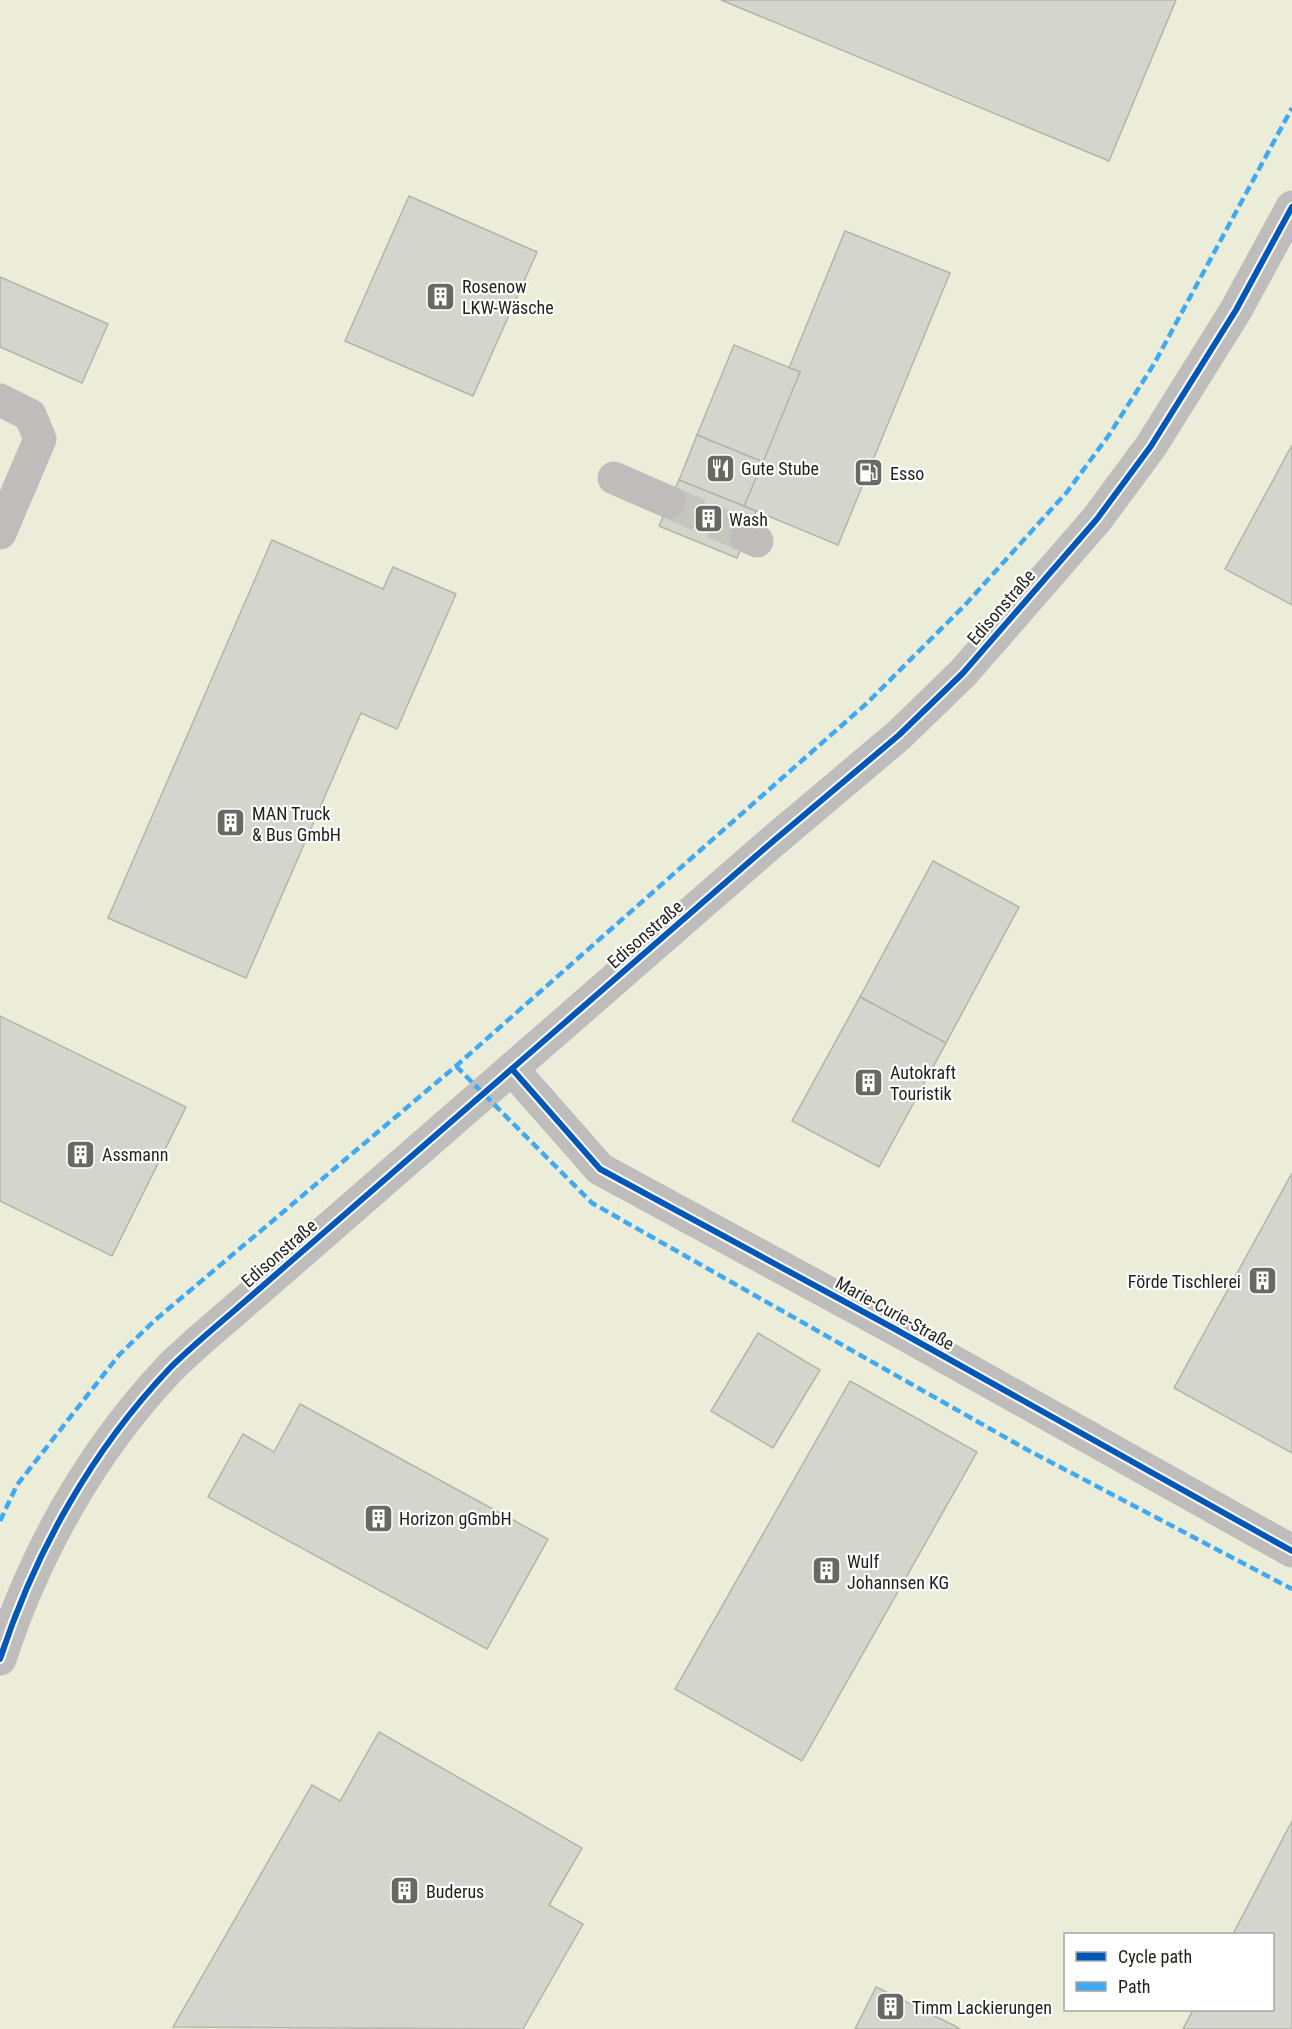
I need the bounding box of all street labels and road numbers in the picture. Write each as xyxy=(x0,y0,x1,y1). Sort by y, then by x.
street label: Edisonstraße xyxy=(963,565,1039,649)
street label: Edisonstraße xyxy=(603,896,687,972)
street label: Edisonstraße xyxy=(237,1215,321,1291)
street label: Marie-Curie-Straße xyxy=(832,1272,958,1354)

